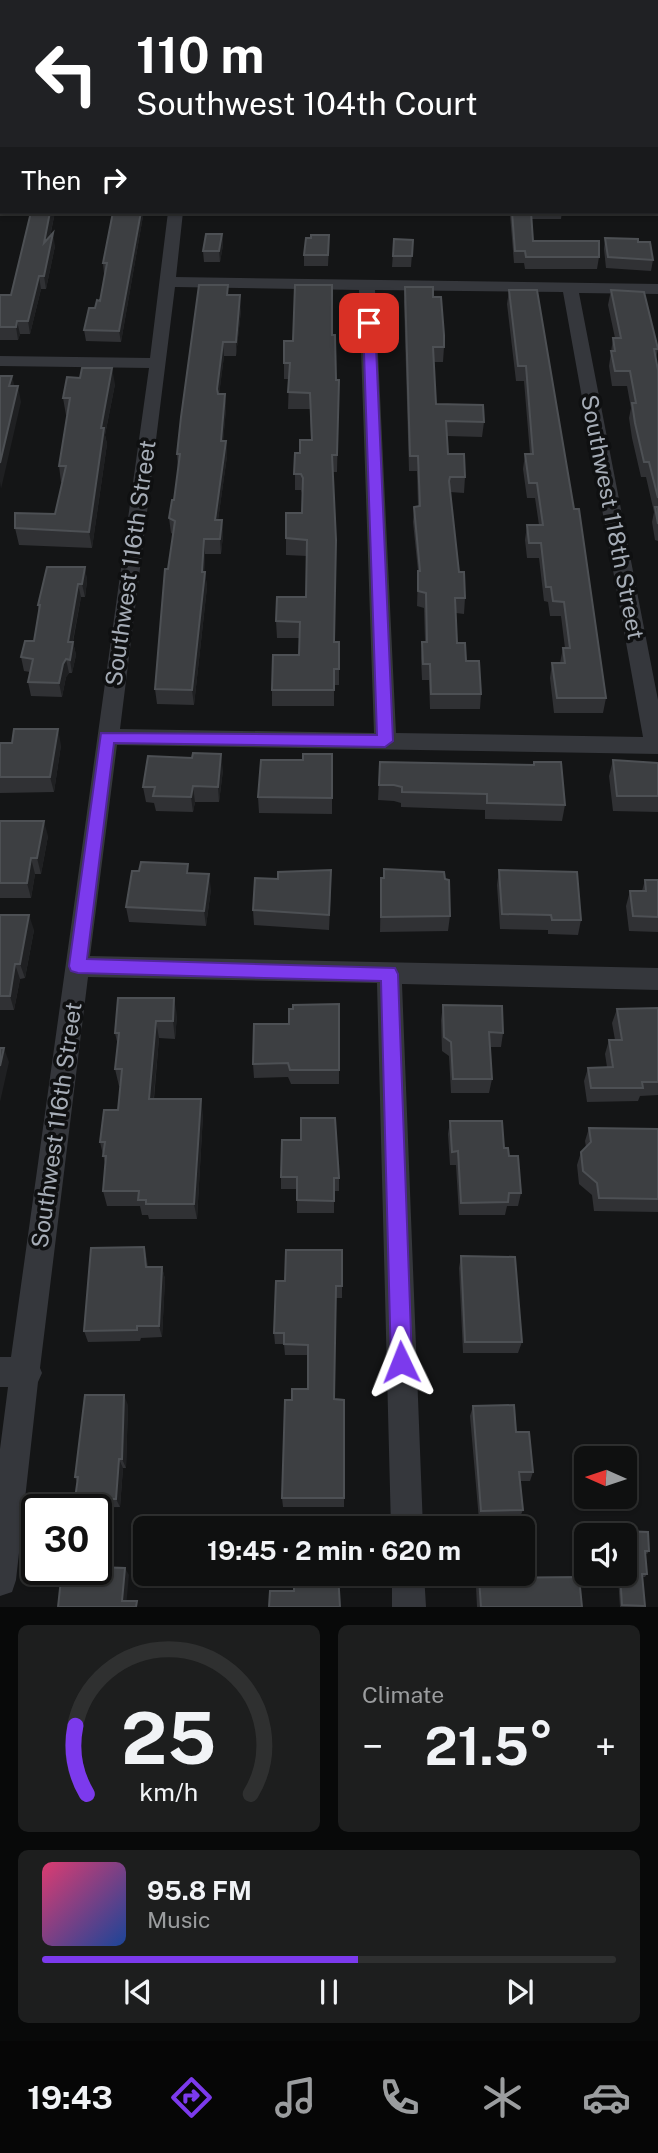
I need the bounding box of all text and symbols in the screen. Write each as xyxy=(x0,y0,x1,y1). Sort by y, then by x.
text: 110 m xyxy=(136,26,264,84)
icon: left xyxy=(21,28,112,119)
text: Southwest 104th Court xyxy=(136,85,478,122)
icon: right xyxy=(95,161,133,199)
text: Then xyxy=(21,165,81,196)
pin xyxy=(339,293,399,353)
icon: arrive xyxy=(350,304,388,342)
street label: Southwest 118th Street xyxy=(576,392,650,642)
street label: Southwest 116th Street xyxy=(99,438,161,688)
street label: Southwest 116th Street xyxy=(25,1000,87,1250)
position arrow xyxy=(364,1325,438,1399)
north arrow xyxy=(574,1446,637,1508)
map controls xyxy=(574,1446,637,1586)
speed limit sign: 30 xyxy=(21,1494,112,1585)
button: sound xyxy=(574,1523,637,1586)
text: 19:45 · 2 min · 620 m xyxy=(207,1535,461,1566)
text: Climate xyxy=(362,1681,444,1708)
text: 25 xyxy=(121,1696,217,1781)
text: 21.5° xyxy=(424,1716,554,1777)
text: − xyxy=(362,1724,383,1769)
text: + xyxy=(595,1724,616,1769)
text: km/h xyxy=(140,1777,198,1807)
text: 95.8 FM xyxy=(147,1875,252,1906)
text: Music xyxy=(147,1906,211,1933)
icon: previous xyxy=(119,1973,157,2011)
icon: pause xyxy=(310,1973,348,2011)
icon: next xyxy=(501,1973,539,2011)
icon: directions xyxy=(167,2073,216,2122)
icon: music xyxy=(271,2073,320,2122)
icon: phone xyxy=(375,2073,424,2122)
icon: climate xyxy=(478,2073,527,2122)
icon: car xyxy=(582,2073,631,2122)
text: 19:43 xyxy=(27,2079,113,2116)

